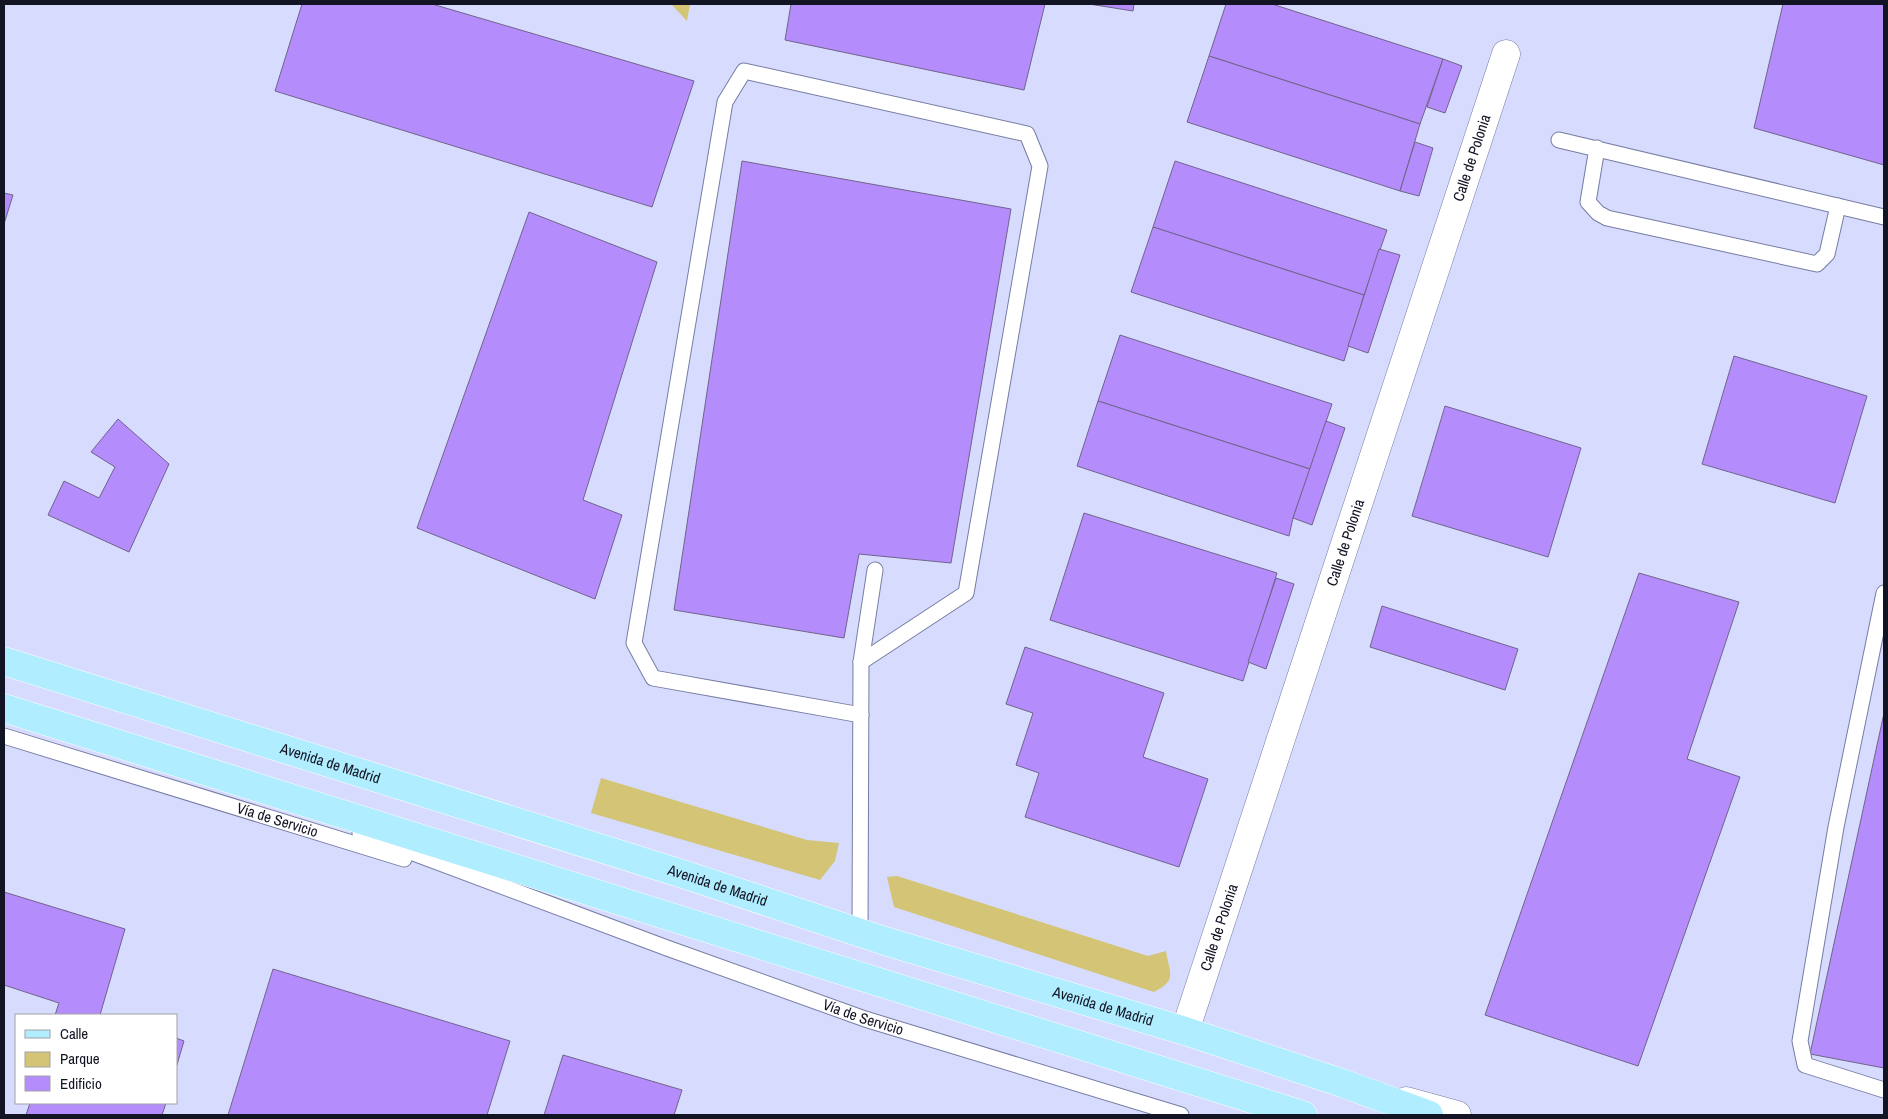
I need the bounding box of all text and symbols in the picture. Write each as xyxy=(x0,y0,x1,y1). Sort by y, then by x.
street label: Calle de Polonia xyxy=(1447,111,1496,204)
street label: Calle de Polonia xyxy=(1321,496,1369,589)
street label: Avenida de Madrid xyxy=(277,737,383,788)
street label: Vía de Servicio xyxy=(234,797,321,842)
street label: Avenida de Madrid xyxy=(664,859,770,911)
street label: Calle de Polonia xyxy=(1194,881,1243,973)
street label: Avenida de Madrid xyxy=(1049,981,1156,1031)
street label: Vía de Servicio xyxy=(820,994,906,1040)
legend xyxy=(15,1014,178,1104)
text: Calle xyxy=(60,1023,88,1044)
text: Parque xyxy=(60,1048,100,1069)
text: Edificio xyxy=(60,1073,102,1094)

